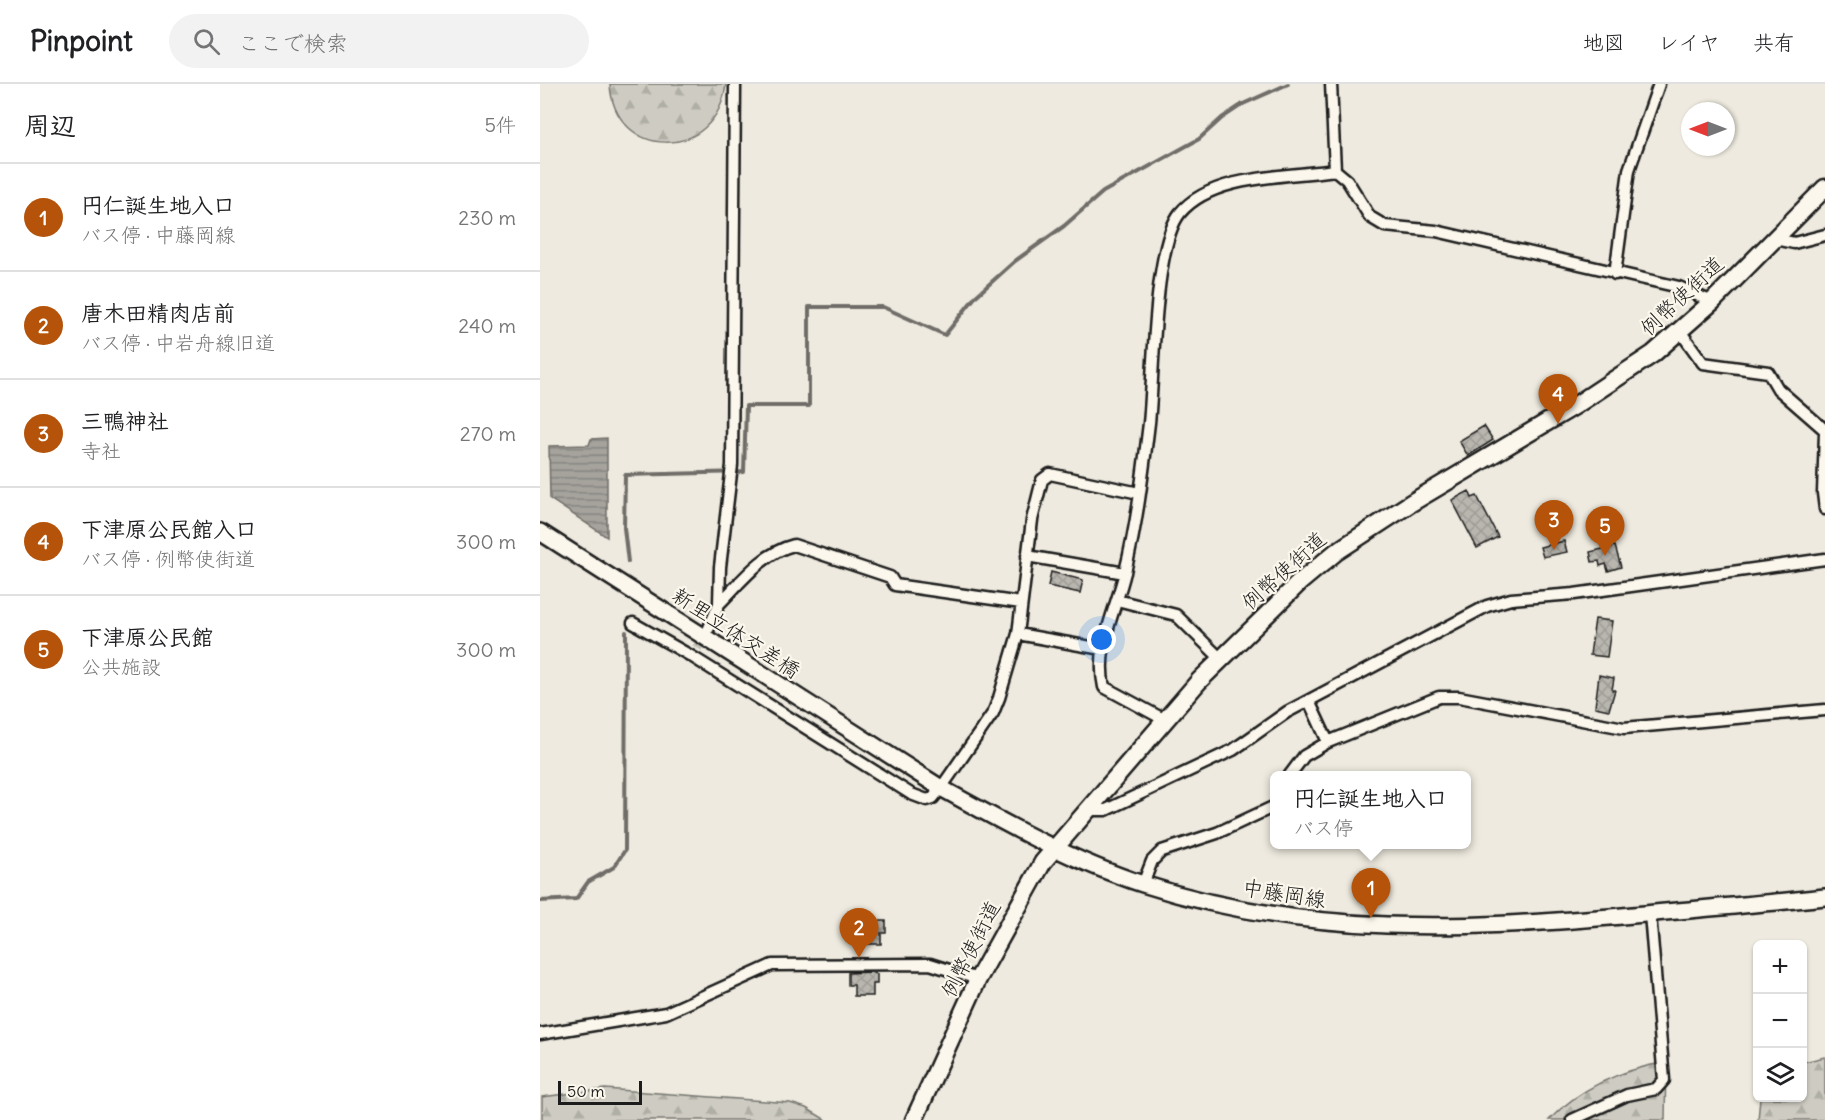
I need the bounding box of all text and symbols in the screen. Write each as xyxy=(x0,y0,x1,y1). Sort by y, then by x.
search box xyxy=(169,14,589,68)
text: Pinpoint xyxy=(30,23,133,59)
icon: search xyxy=(190,25,223,58)
text: ここで検索 xyxy=(238,29,348,57)
text: 地図 xyxy=(1583,29,1625,56)
text: レイヤ xyxy=(1658,29,1720,56)
text: 共有 xyxy=(1753,29,1795,56)
north arrow xyxy=(1681,102,1735,156)
text: 周辺 xyxy=(24,109,76,142)
text: 5件 xyxy=(485,112,516,137)
text: 円仁誕生地入口 xyxy=(81,191,235,219)
text: 1 xyxy=(40,205,47,230)
text: 230 m xyxy=(458,205,516,230)
text: バス停 · 中藤岡線 xyxy=(81,222,235,247)
street label: 例幣使街道 xyxy=(1634,250,1729,341)
text: 唐木田精肉店前 xyxy=(81,299,235,327)
text: 2 xyxy=(38,313,49,338)
text: 240 m xyxy=(458,313,516,338)
text: バス停 · 中岩舟線旧道 xyxy=(81,330,275,355)
pin: 4 xyxy=(1538,374,1578,424)
text: 三鴨神社 xyxy=(81,407,169,435)
text: 3 xyxy=(38,421,49,446)
text: 270 m xyxy=(460,421,516,446)
text: 寺社 xyxy=(81,438,121,463)
pin: 3 xyxy=(1534,500,1574,550)
pin: 5 xyxy=(1586,506,1624,556)
text: 下津原公民館入口 xyxy=(81,515,257,543)
street label: 例幣使街道 xyxy=(1236,525,1332,616)
text: 4 xyxy=(38,529,49,554)
text: 300 m xyxy=(456,529,516,554)
text: バス停 · 例幣使街道 xyxy=(81,546,255,571)
street label: 新里立体交差橋 xyxy=(667,581,805,684)
text: 下津原公民館 xyxy=(81,623,213,651)
your location xyxy=(1087,625,1116,654)
text: 5 xyxy=(38,637,49,662)
text: 300 m xyxy=(456,637,516,662)
text: 公共施設 xyxy=(81,654,161,679)
popup xyxy=(1270,771,1471,849)
text: 円仁誕生地入口 xyxy=(1293,784,1448,812)
text: バス停 xyxy=(1293,815,1353,840)
pin: 1 xyxy=(1352,868,1390,918)
street label: 中藤岡線 xyxy=(1240,874,1328,913)
street label: 例幣使街道 xyxy=(935,896,1006,1002)
pin: 2 xyxy=(840,908,878,958)
map controls xyxy=(1753,940,1807,1102)
button: + xyxy=(1753,940,1807,994)
button: − xyxy=(1753,994,1807,1048)
button: layers xyxy=(1753,1048,1807,1102)
scale bar xyxy=(558,1078,642,1106)
text: 50 m xyxy=(567,1081,605,1101)

